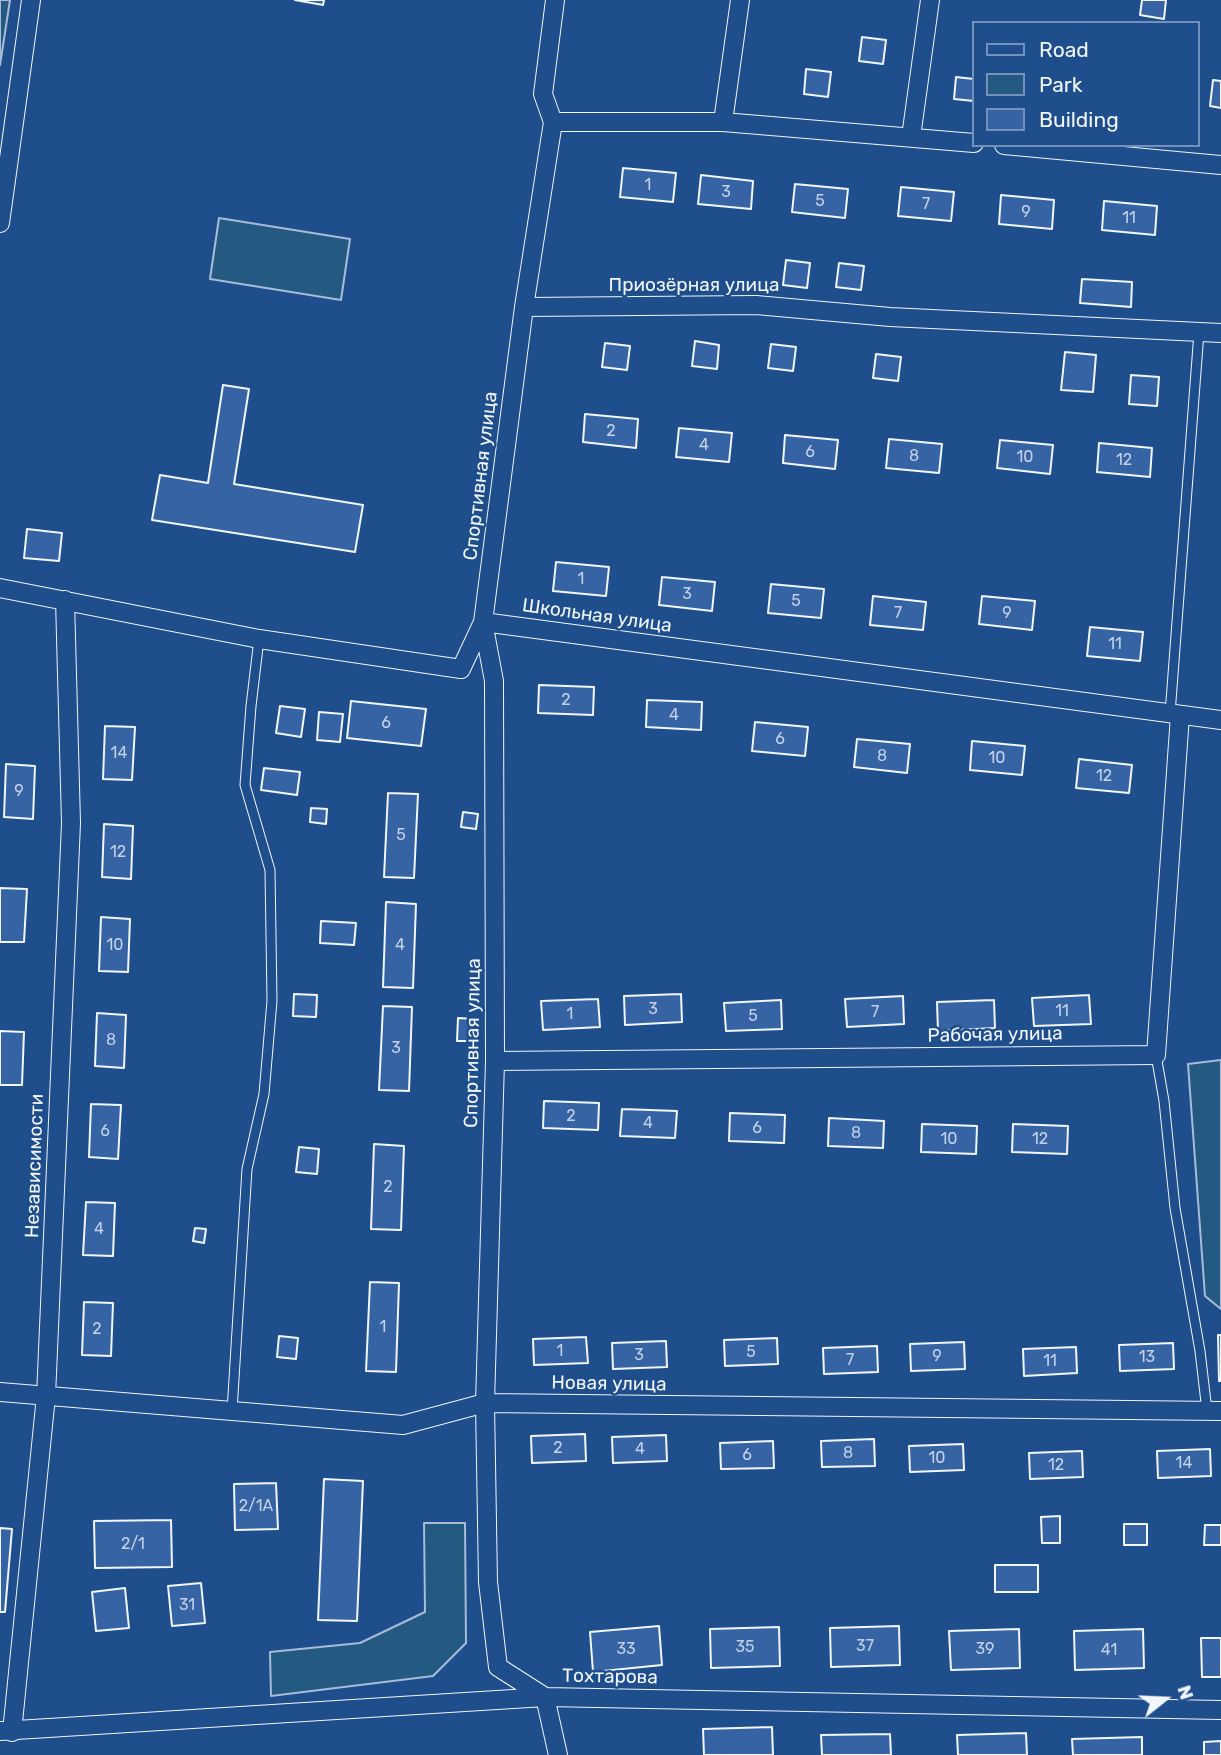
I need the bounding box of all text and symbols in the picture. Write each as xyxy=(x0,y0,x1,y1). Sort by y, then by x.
legend xyxy=(972,21,1200,147)
text: Road xyxy=(1039,37,1089,62)
text: Park xyxy=(1039,72,1083,97)
text: Building xyxy=(1039,107,1119,132)
house number: 1 xyxy=(645,175,651,195)
house number: 3 xyxy=(721,182,731,202)
house number: 5 xyxy=(815,191,825,211)
house number: 7 xyxy=(922,194,930,214)
house number: 9 xyxy=(1021,202,1031,222)
house number: 11 xyxy=(1122,208,1136,228)
street label: Приозёрная улица xyxy=(609,275,779,297)
street label: Спортивная улица xyxy=(459,390,503,562)
house number: 2 xyxy=(606,421,616,441)
house number: 4 xyxy=(699,435,709,455)
house number: 6 xyxy=(805,442,815,462)
house number: 8 xyxy=(909,446,919,466)
house number: 10 xyxy=(1016,447,1034,467)
house number: 12 xyxy=(1116,450,1132,470)
house number: 1 xyxy=(578,569,584,589)
house number: 3 xyxy=(682,584,692,604)
house number: 5 xyxy=(791,591,801,611)
street label: Школьная улица xyxy=(521,594,673,638)
house number: 7 xyxy=(894,603,902,623)
house number: 9 xyxy=(1002,603,1012,623)
house number: 11 xyxy=(1108,634,1122,654)
house number: 2 xyxy=(561,690,571,710)
house number: 4 xyxy=(669,705,679,725)
house number: 6 xyxy=(381,713,391,733)
house number: 6 xyxy=(775,729,785,749)
house number: 14 xyxy=(111,743,127,763)
house number: 8 xyxy=(877,746,887,766)
house number: 10 xyxy=(988,748,1006,768)
house number: 12 xyxy=(1096,766,1112,786)
house number: 9 xyxy=(14,781,24,801)
house number: 5 xyxy=(396,825,406,845)
house number: 12 xyxy=(110,842,126,862)
house number: 10 xyxy=(106,935,124,955)
house number: 4 xyxy=(395,935,405,955)
street label: Спортивная улица xyxy=(460,958,486,1128)
house number: 3 xyxy=(648,999,658,1019)
house number: 11 xyxy=(1055,1001,1069,1021)
house number: 7 xyxy=(871,1002,879,1022)
house number: 1 xyxy=(567,1004,573,1024)
house number: 5 xyxy=(748,1006,758,1026)
street label: Рабочая улица xyxy=(927,1022,1063,1048)
house number: 8 xyxy=(106,1030,116,1050)
house number: 3 xyxy=(391,1038,401,1058)
street label: Независимости xyxy=(21,1093,49,1239)
house number: 2 xyxy=(566,1106,576,1126)
house number: 4 xyxy=(643,1113,653,1133)
house number: 6 xyxy=(752,1118,762,1138)
house number: 6 xyxy=(100,1121,110,1141)
house number: 8 xyxy=(851,1123,861,1143)
house number: 10 xyxy=(940,1129,958,1149)
house number: 12 xyxy=(1032,1129,1048,1149)
house number: 2 xyxy=(383,1177,393,1197)
house number: 4 xyxy=(94,1219,104,1239)
house number: 1 xyxy=(380,1317,386,1337)
house number: 2 xyxy=(92,1319,102,1339)
house number: 1 xyxy=(557,1341,563,1361)
house number: 5 xyxy=(746,1342,756,1362)
house number: 3 xyxy=(634,1345,644,1365)
house number: 9 xyxy=(932,1346,942,1366)
house number: 13 xyxy=(1139,1347,1155,1367)
house number: 7 xyxy=(846,1350,854,1370)
house number: 11 xyxy=(1043,1351,1057,1371)
street label: Новая улица xyxy=(551,1372,667,1396)
house number: 2 xyxy=(553,1438,563,1458)
house number: 4 xyxy=(635,1439,645,1459)
house number: 8 xyxy=(843,1443,853,1463)
house number: 6 xyxy=(742,1445,752,1465)
house number: 10 xyxy=(928,1448,946,1468)
house number: 14 xyxy=(1176,1453,1192,1473)
house number: 12 xyxy=(1048,1455,1064,1475)
house number: 2/1А xyxy=(239,1496,273,1516)
house number: 2/1 xyxy=(121,1534,145,1554)
house number: 31 xyxy=(179,1595,195,1615)
house number: 37 xyxy=(856,1636,874,1656)
house number: 35 xyxy=(735,1637,755,1657)
house number: 33 xyxy=(616,1639,636,1659)
house number: 39 xyxy=(975,1639,995,1659)
house number: 41 xyxy=(1101,1640,1117,1660)
north arrow xyxy=(1130,1664,1200,1734)
street label: Тохтарова xyxy=(562,1665,658,1689)
text: N xyxy=(1172,1682,1198,1702)

